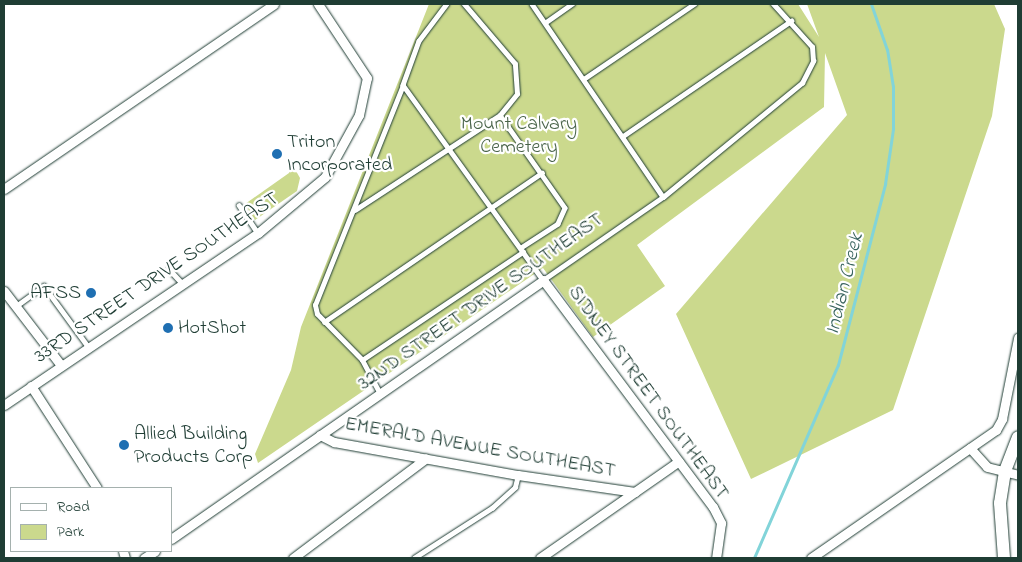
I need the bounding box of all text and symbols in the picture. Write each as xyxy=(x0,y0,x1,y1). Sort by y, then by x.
park label: Mount Calvary Cemetery xyxy=(461,113,577,160)
place label: Triton Incorporated xyxy=(287,130,392,177)
marker: Triton Incorporated xyxy=(271,148,283,160)
street label: 33RD STREET DRIVE SOUTHEAST xyxy=(30,187,284,369)
street label: 32ND STREET DRIVE SOUTHEAST xyxy=(354,208,608,396)
water label: Indian Creek xyxy=(820,231,870,337)
place label: AFSS xyxy=(30,281,81,305)
street label: SIDNEY STREET SOUTHEAST xyxy=(562,281,734,505)
marker: AFSS xyxy=(85,287,97,299)
place label: HotShot xyxy=(178,316,246,340)
marker: HotShot xyxy=(162,322,174,334)
street label: EMERALD AVENUE SOUTHEAST xyxy=(343,412,617,484)
place label: Allied Building Products Corp xyxy=(134,422,253,469)
marker: Allied Building Products Corp xyxy=(118,439,130,451)
legend xyxy=(10,487,172,552)
text: Road xyxy=(57,496,90,518)
text: Park xyxy=(57,521,84,543)

